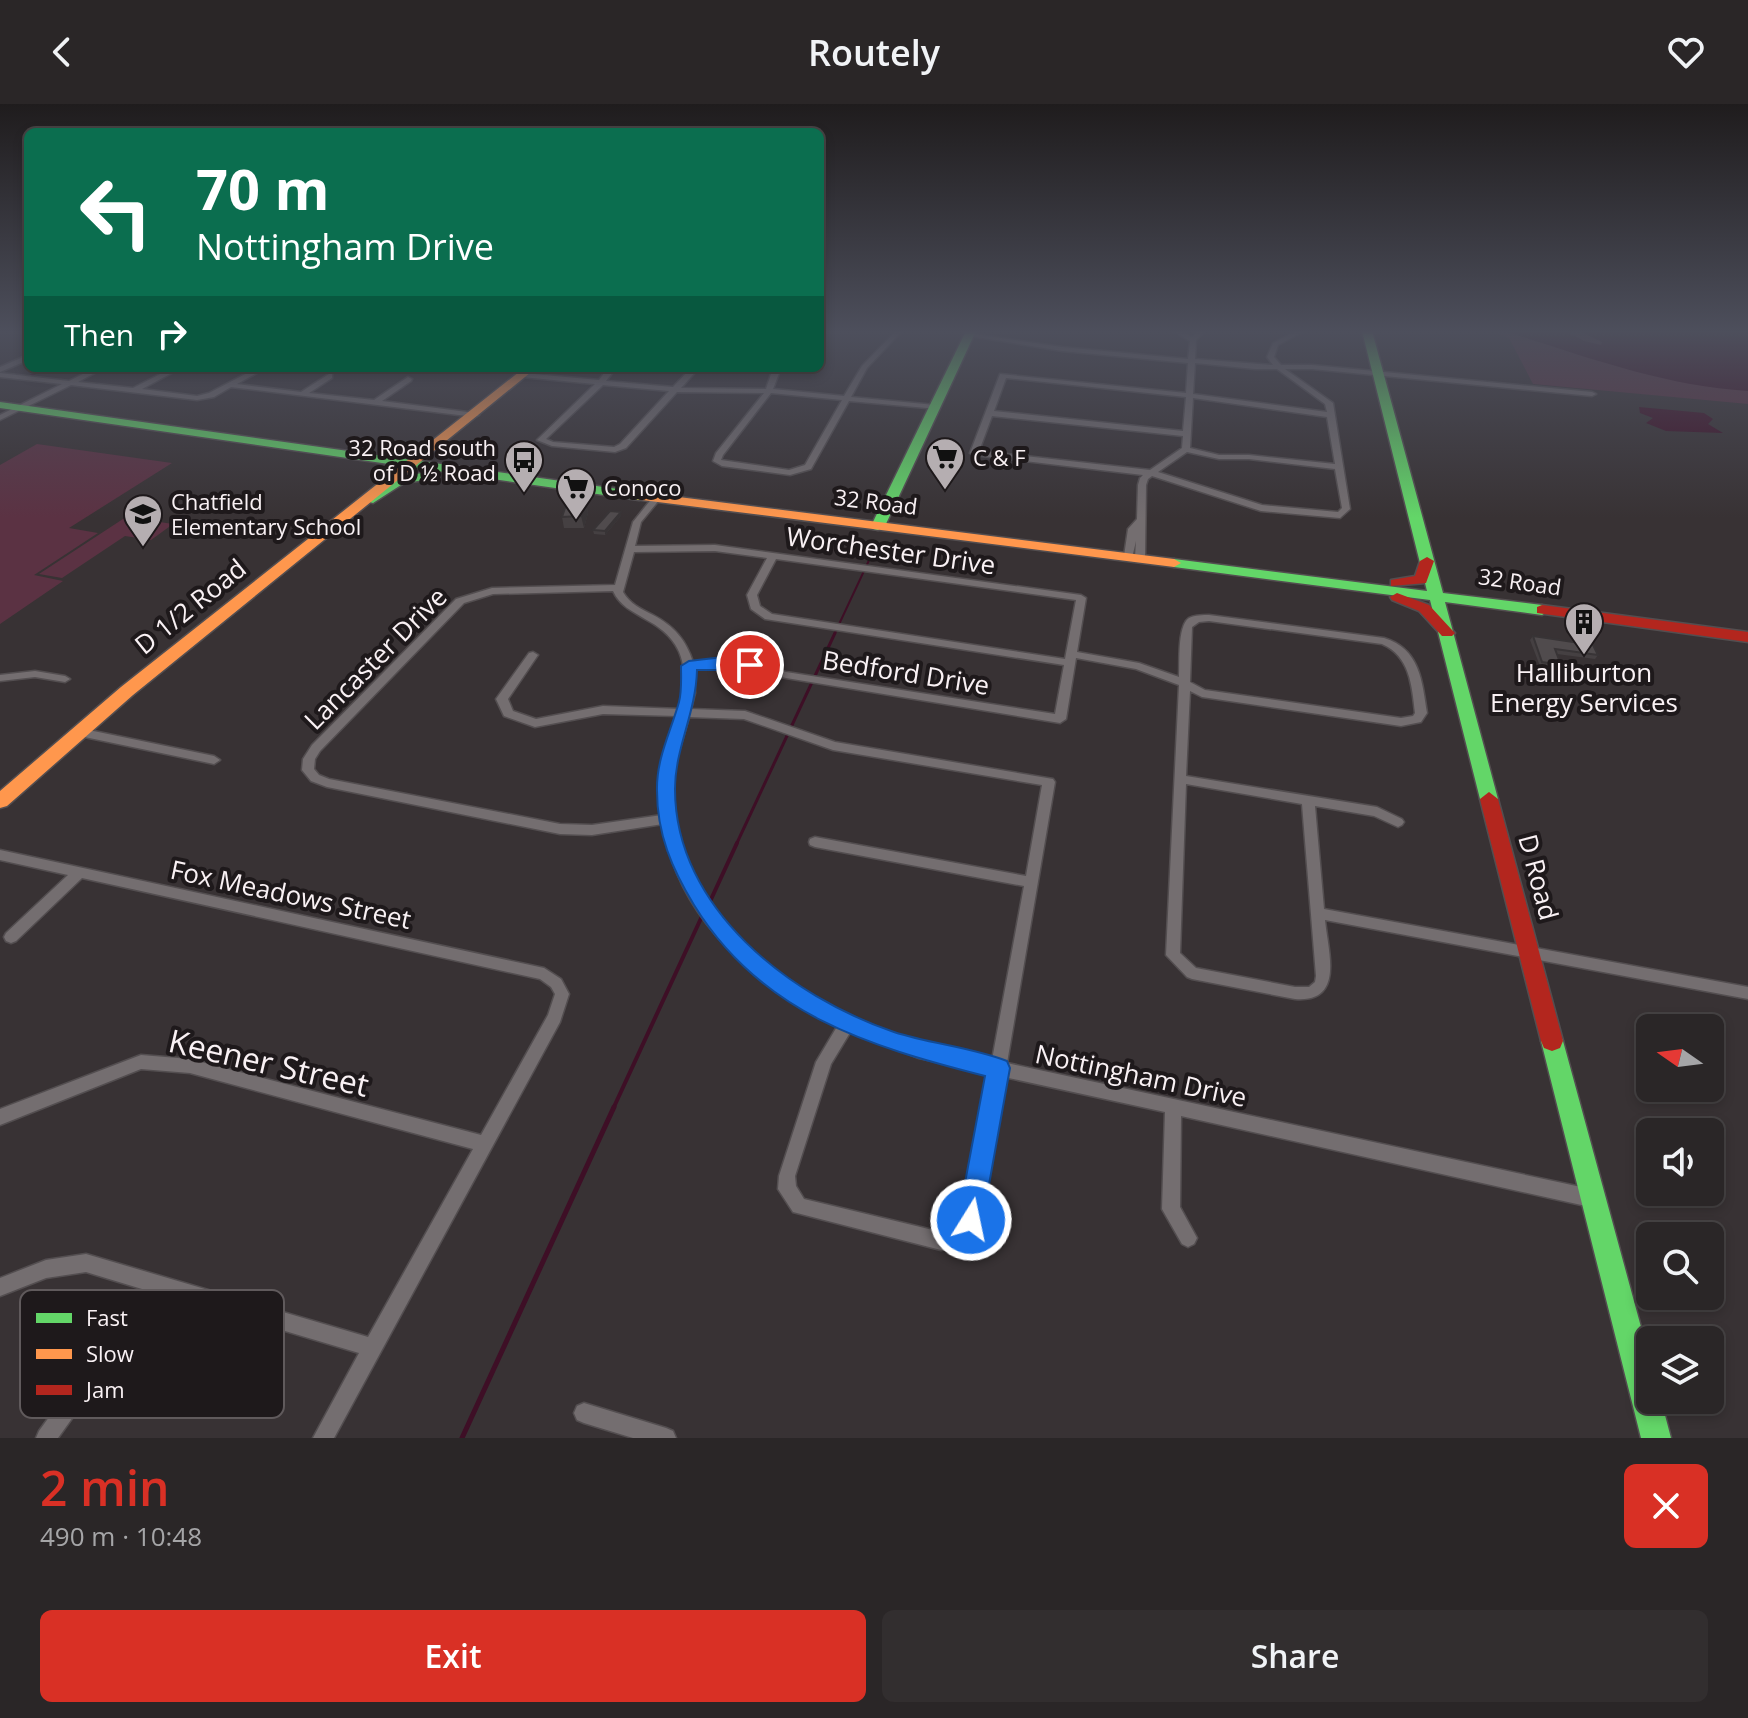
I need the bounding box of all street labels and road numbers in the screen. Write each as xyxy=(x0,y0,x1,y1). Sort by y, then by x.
street label: 32 Road xyxy=(833,481,919,521)
street label: Worchester Drive xyxy=(784,518,998,582)
street label: D 1/2 Road xyxy=(127,550,253,662)
street label: 32 Road xyxy=(1477,560,1563,602)
street label: Lancaster Drive xyxy=(296,579,454,737)
street label: Bedford Drive xyxy=(820,641,992,703)
street label: D Road xyxy=(1510,830,1568,924)
street label: Fox Meadows Street xyxy=(167,851,415,937)
street label: Keener Street xyxy=(165,1018,373,1106)
street label: Nottingham Drive xyxy=(1032,1035,1250,1115)

